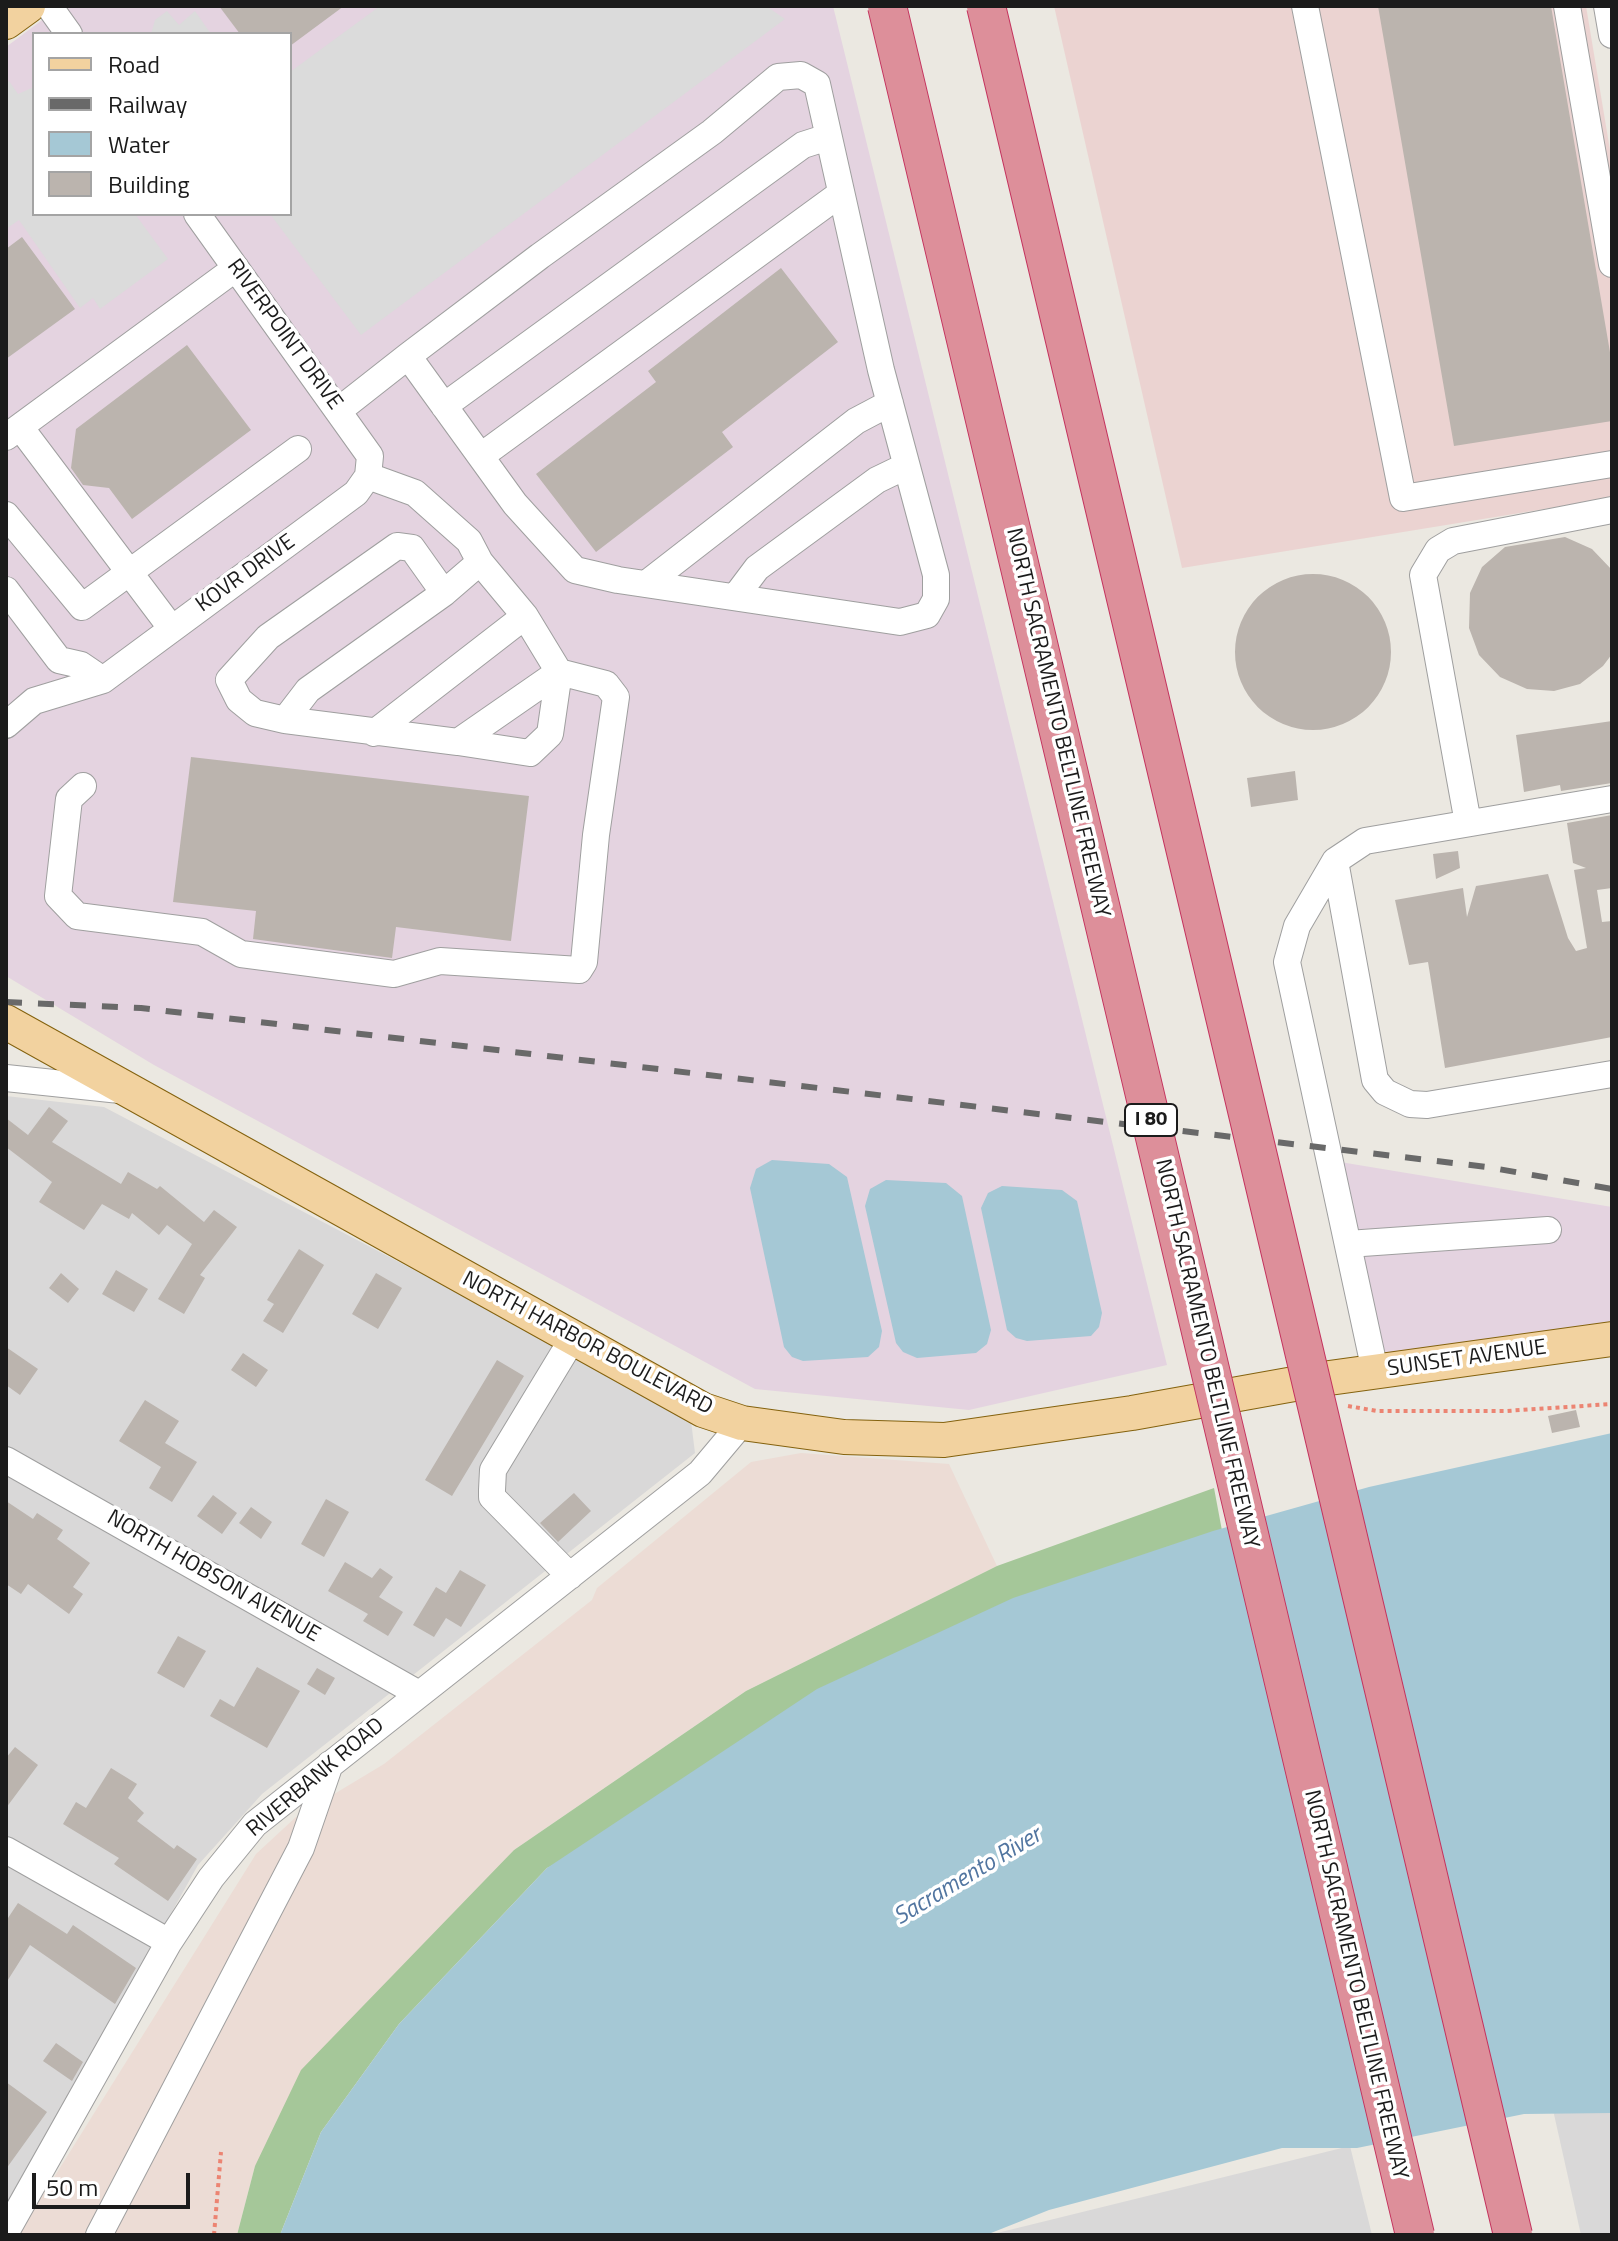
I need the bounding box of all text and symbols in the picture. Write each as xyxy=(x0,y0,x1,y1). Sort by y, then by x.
legend xyxy=(32,32,292,216)
text: Road xyxy=(108,46,160,82)
text: Railway xyxy=(108,86,187,122)
text: Water xyxy=(108,126,170,162)
text: Building xyxy=(108,166,190,202)
street label: RIVERPOINT DRIVE xyxy=(220,254,348,416)
street label: NORTH SACRAMENTO BELTLINE FREEWAY xyxy=(999,526,1115,920)
street label: KOVR DRIVE xyxy=(191,529,301,619)
road number: I 80 xyxy=(1125,1104,1177,1136)
street label: NORTH SACRAMENTO BELTLINE FREEWAY xyxy=(1148,1157,1264,1551)
street label: NORTH HARBOR BOULEVARD xyxy=(457,1267,717,1421)
street label: SUNSET AVENUE xyxy=(1386,1335,1548,1383)
street label: NORTH HOBSON AVENUE xyxy=(102,1505,324,1649)
street label: RIVERBANK ROAD xyxy=(242,1713,390,1843)
street label: NORTH SACRAMENTO BELTLINE FREEWAY xyxy=(1297,1788,1413,2182)
water label: Sacramento River xyxy=(889,1822,1047,1932)
scale bar xyxy=(36,2157,194,2207)
text: 50 m xyxy=(46,2169,98,2205)

